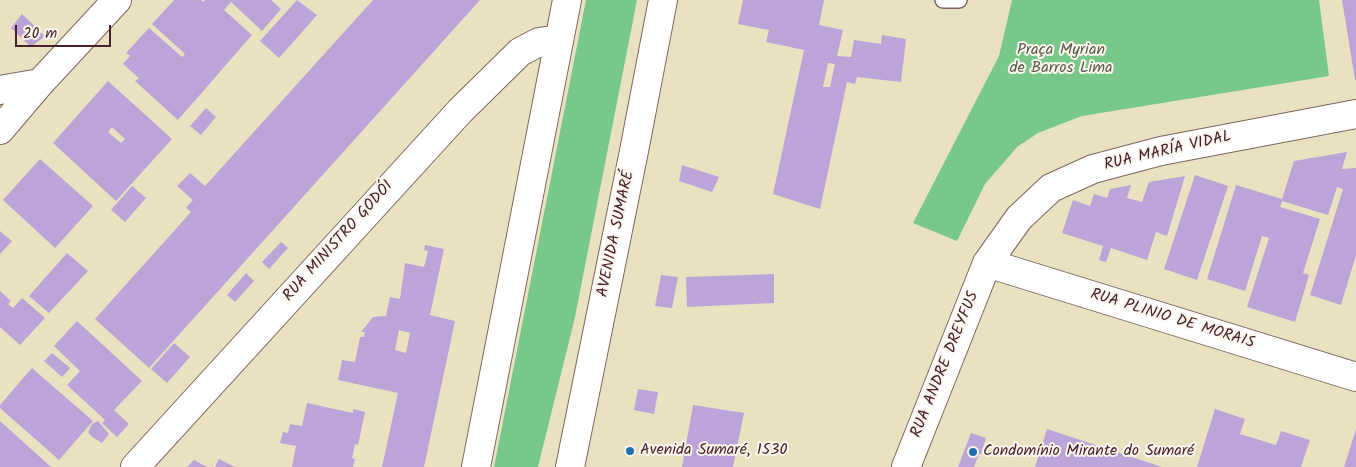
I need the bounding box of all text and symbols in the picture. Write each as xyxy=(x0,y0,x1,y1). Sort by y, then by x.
scale bar xyxy=(18,15,114,47)
text: 20 m xyxy=(23,22,57,46)
park label: Praça Myrian de Barros Lima xyxy=(1009,41,1113,79)
street label: RUA MARÍA VIDAL xyxy=(1102,128,1234,176)
street label: AVENIDA SUMARÉ xyxy=(594,169,640,299)
street label: RUA MINISTRO GODÓI xyxy=(280,178,398,306)
street label: RUA PLINIO DE MORAIS xyxy=(1088,286,1256,354)
street label: RUA ANDRE DREYFUS xyxy=(908,289,984,441)
place label: Avenida Sumaré, 1530 xyxy=(640,441,787,461)
place label: Condomínio Mirante do Sumaré xyxy=(983,442,1194,462)
marker: Avenida Sumaré, 1530 xyxy=(624,445,636,457)
marker: Condomínio Mirante do Sumaré xyxy=(967,446,979,458)

